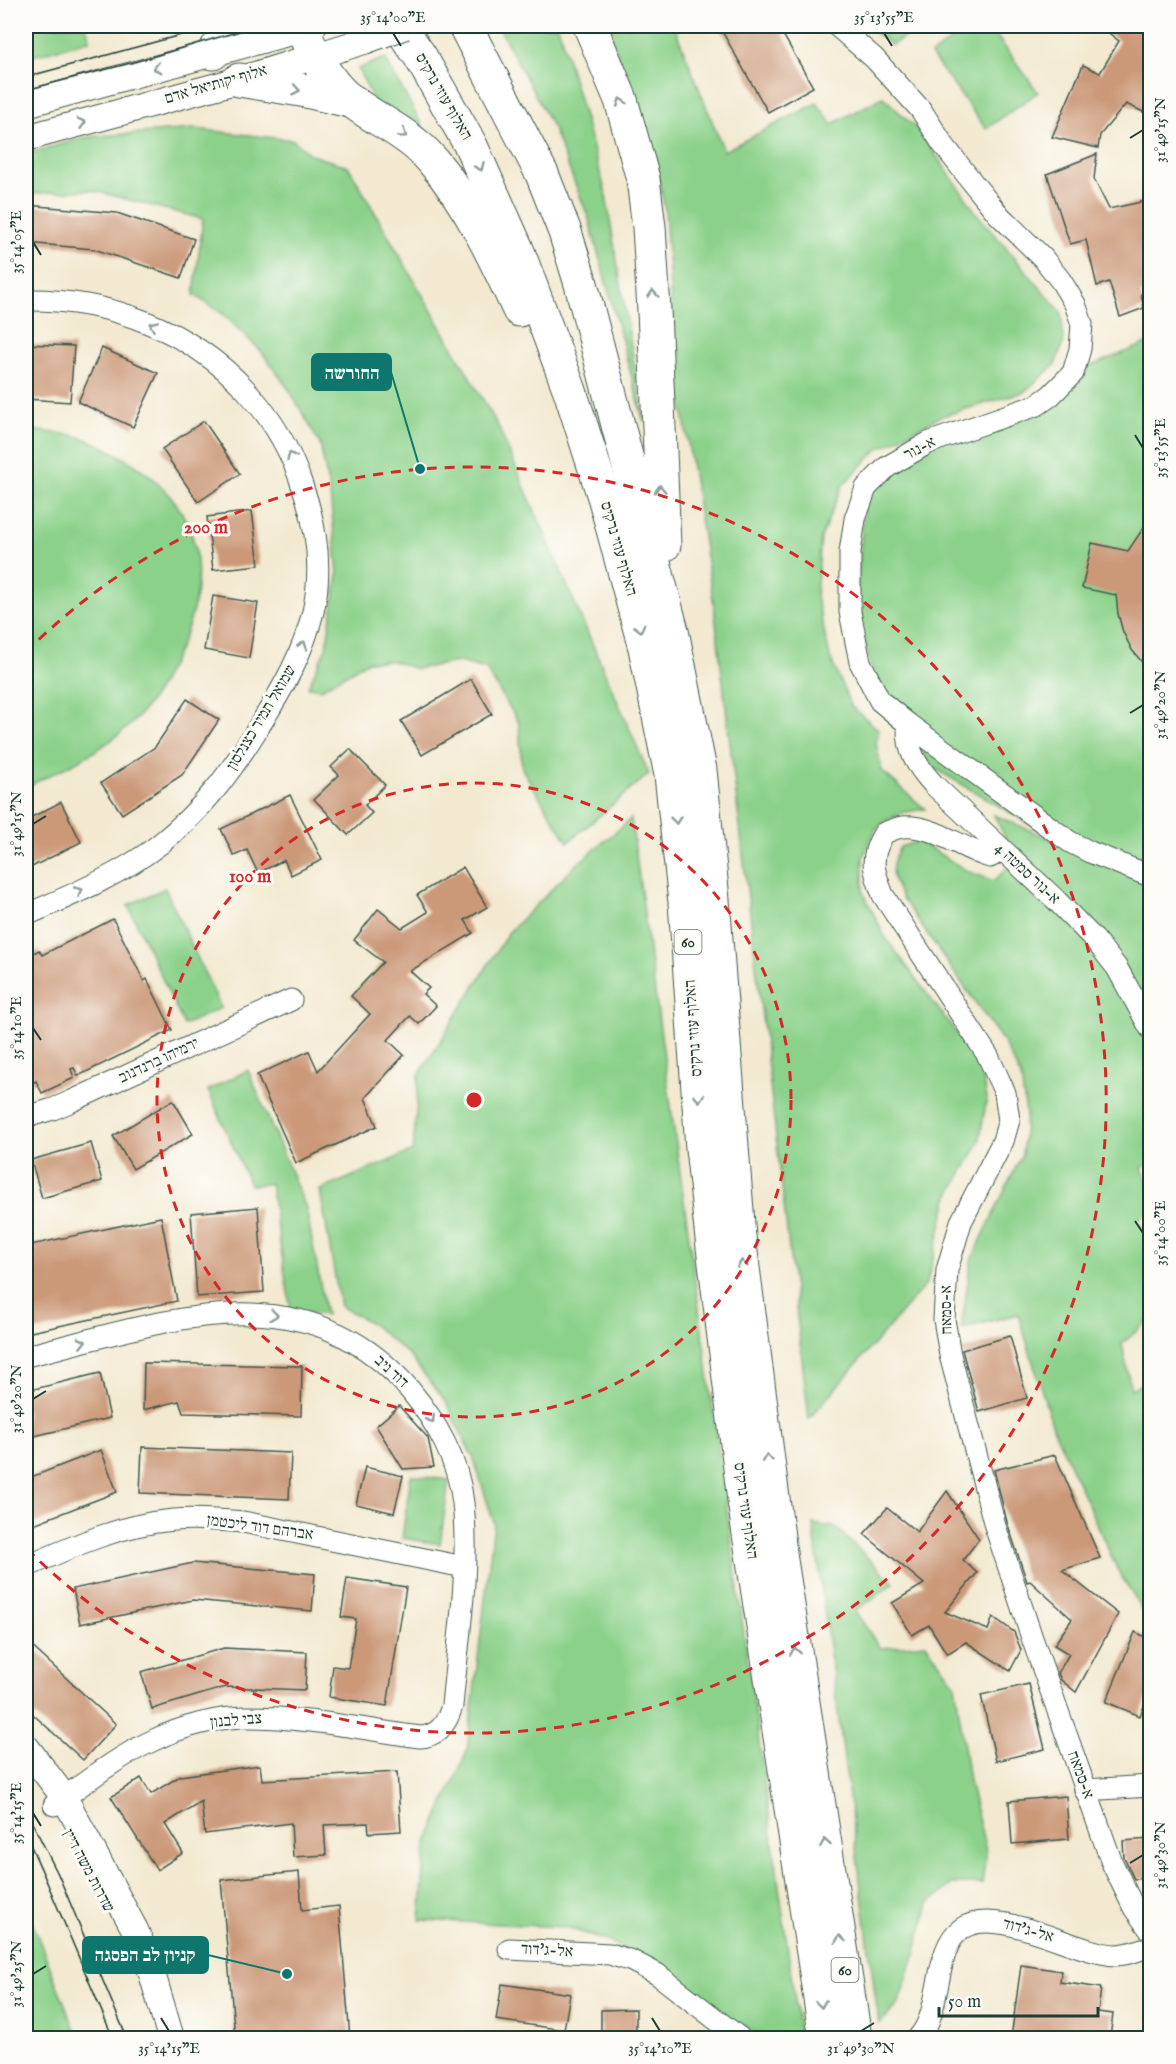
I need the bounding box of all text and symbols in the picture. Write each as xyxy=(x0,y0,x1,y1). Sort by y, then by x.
text: 35°14'00"E xyxy=(360,8,426,27)
text: 35°13'55"E xyxy=(854,8,914,27)
street label: האלוף עוזי נרקיס xyxy=(410,50,476,144)
one-way arrow xyxy=(152,61,163,73)
street label: אלוף יקותיאל אדם xyxy=(162,61,270,109)
one-way arrow xyxy=(291,83,301,96)
text: 31°49'15"N xyxy=(1151,97,1170,163)
one-way arrow xyxy=(616,98,629,108)
one-way arrow xyxy=(77,117,87,130)
one-way arrow xyxy=(396,127,407,138)
one-way arrow xyxy=(473,161,485,172)
text: 35°14'05"E xyxy=(7,210,26,274)
one-way arrow xyxy=(647,289,660,298)
one-way arrow xyxy=(148,320,159,332)
callout: החורשה xyxy=(312,354,391,390)
text: החורשה xyxy=(324,363,380,386)
text: 35°13'55"E xyxy=(1151,418,1170,478)
street label: א-נור xyxy=(901,433,939,465)
one-way arrow xyxy=(286,452,298,463)
one-way arrow xyxy=(654,484,667,493)
street label: האלוף עוזי נרקיס xyxy=(595,499,641,599)
text: 200 m xyxy=(184,517,228,540)
one-way arrow xyxy=(633,623,645,633)
one-way arrow xyxy=(296,640,308,651)
street label: שמואל תמיר כצנלסון xyxy=(223,662,301,774)
text: 31°49'20"N xyxy=(1151,671,1170,739)
text: 31°49'15"N xyxy=(7,791,26,857)
one-way arrow xyxy=(669,815,682,824)
street label: א-נור סמטה 4 xyxy=(990,839,1064,909)
text: 100 m xyxy=(229,866,271,889)
one-way arrow xyxy=(72,887,83,899)
road number: 60 xyxy=(674,930,702,954)
street label: האלוף עוזי נרקיס xyxy=(681,979,707,1077)
text: 35°14'10"E xyxy=(7,996,26,1060)
street label: ירמיהו ברנדנוב xyxy=(116,1034,202,1088)
centre of rings xyxy=(464,1090,484,1110)
one-way arrow xyxy=(692,1093,705,1102)
text: 35°14'00"E xyxy=(1151,1200,1170,1266)
one-way arrow xyxy=(737,1260,749,1269)
street label: א-סמאח xyxy=(937,1285,957,1335)
one-way arrow xyxy=(270,1308,279,1321)
one-way arrow xyxy=(77,1337,87,1350)
street label: דוד ניב xyxy=(370,1351,412,1393)
text: 31°49'20"N xyxy=(7,1365,26,1433)
one-way arrow xyxy=(424,1413,436,1423)
one-way arrow xyxy=(762,1453,774,1462)
street label: האלוף עוזי נרקיס xyxy=(728,1461,762,1561)
street label: אברהם דוד ליכטמן xyxy=(205,1511,315,1545)
one-way arrow xyxy=(790,1646,802,1655)
street label: צבי לבנון xyxy=(209,1709,263,1733)
street label: א-סמאח xyxy=(1062,1748,1098,1802)
text: 35°14'15"E xyxy=(7,1782,26,1844)
text: 31°49'30"N xyxy=(1151,1821,1170,1889)
street label: שדרות משה דיין xyxy=(58,1826,118,1916)
one-way arrow xyxy=(820,1839,832,1848)
street label: אל-ג'דוד xyxy=(1000,1914,1056,1948)
one-way arrow xyxy=(835,1934,847,1944)
callout: קניון לב הפסגה xyxy=(83,1937,208,1973)
street label: אל-ג'דוד xyxy=(520,1940,574,1962)
text: 31°49'25"N xyxy=(7,1941,26,2007)
text: קניון לב הפסגה xyxy=(95,1945,195,1968)
road number: 60 xyxy=(832,1958,858,1982)
scale bar xyxy=(939,1980,1098,2018)
text: 50 m xyxy=(948,1991,981,2014)
one-way arrow xyxy=(814,2000,826,2009)
text: 35°14'15"E xyxy=(138,2039,200,2058)
text: 35°14'10"E xyxy=(628,2039,692,2058)
text: 31°49'30"N xyxy=(827,2039,895,2058)

